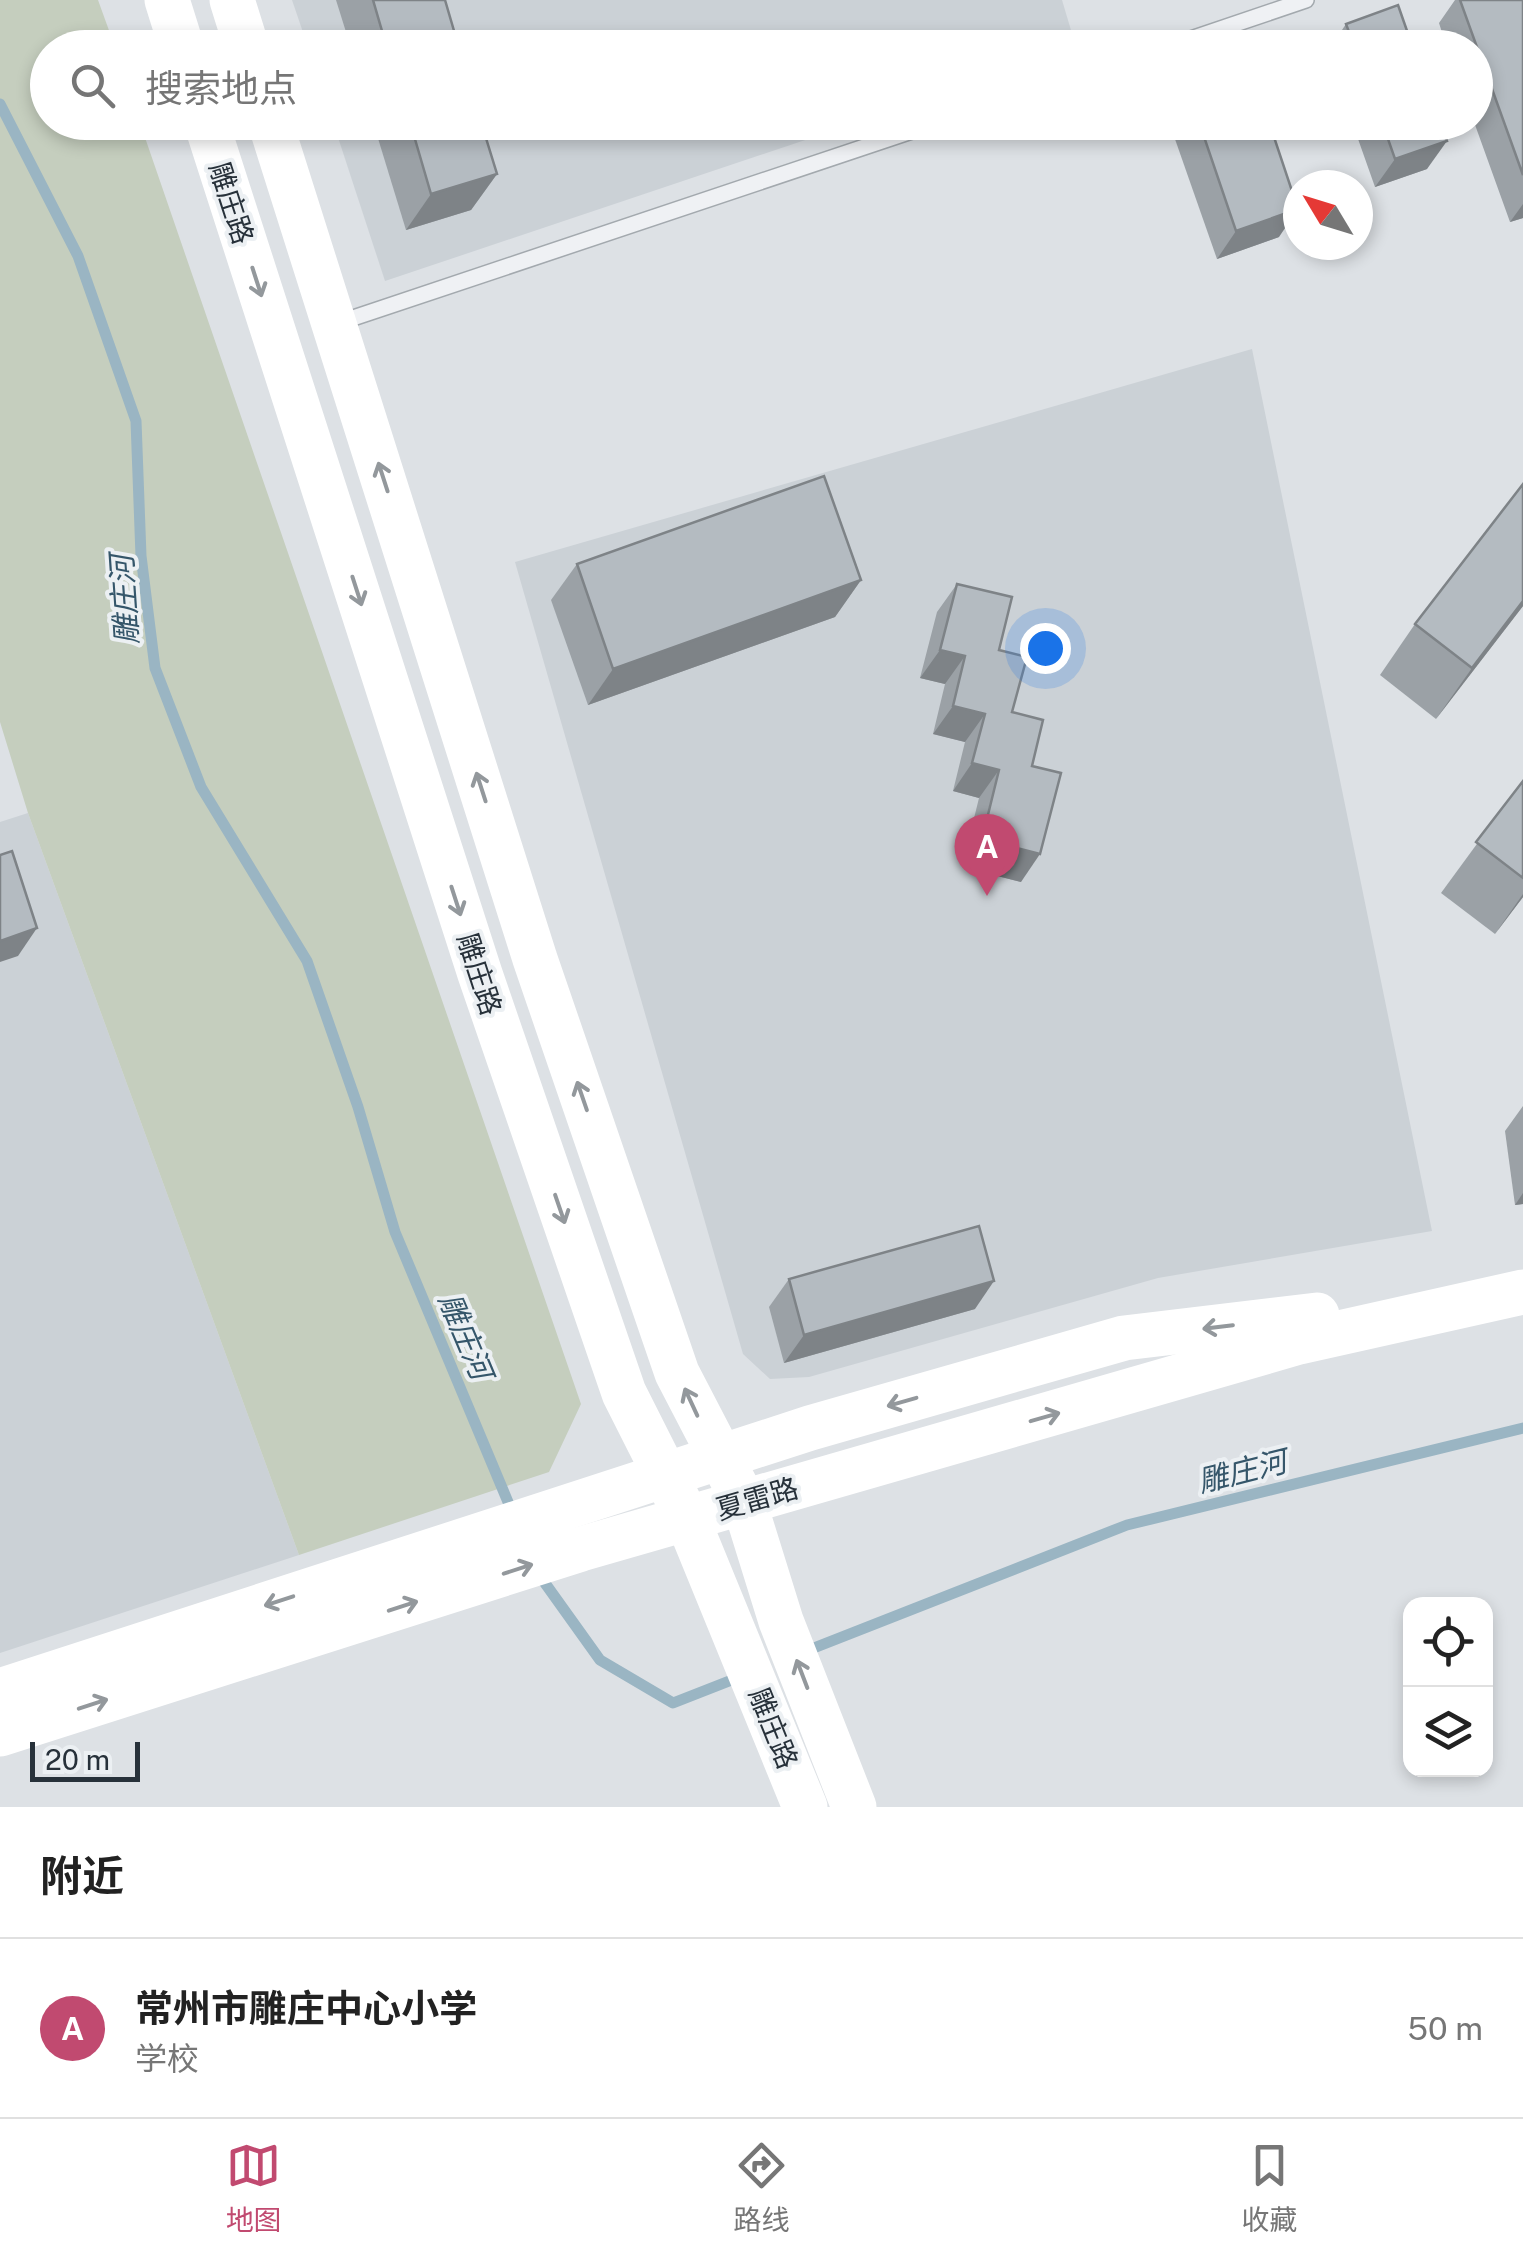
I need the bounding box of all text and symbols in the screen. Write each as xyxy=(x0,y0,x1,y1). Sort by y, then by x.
search box xyxy=(30,30,1493,140)
icon: search xyxy=(65,58,120,113)
text: 搜索地点 xyxy=(145,66,297,111)
street label: 雕庄路 xyxy=(203,158,261,248)
north arrow xyxy=(1283,170,1373,260)
one-way arrow xyxy=(250,266,268,297)
one-way arrow xyxy=(372,462,390,494)
water label: 雕庄河 xyxy=(103,549,145,646)
one-way arrow xyxy=(349,575,367,607)
your location xyxy=(1020,623,1071,674)
one-way arrow xyxy=(471,772,489,804)
pin: A xyxy=(954,814,1020,896)
one-way arrow xyxy=(449,884,467,916)
street label: 雕庄路 xyxy=(451,929,509,1019)
one-way arrow xyxy=(572,1081,590,1112)
one-way arrow xyxy=(553,1192,571,1224)
water label: 雕庄河 xyxy=(432,1288,502,1389)
one-way arrow xyxy=(1202,1318,1234,1337)
one-way arrow xyxy=(681,1388,700,1418)
one-way arrow xyxy=(887,1394,919,1412)
one-way arrow xyxy=(1029,1406,1060,1425)
water label: 雕庄河 xyxy=(1194,1441,1295,1499)
street label: 夏雷路 xyxy=(712,1471,802,1525)
one-way arrow xyxy=(502,1559,534,1577)
one-way arrow xyxy=(264,1593,295,1611)
one-way arrow xyxy=(386,1596,418,1614)
map controls xyxy=(1403,1597,1493,1777)
button: locate xyxy=(1403,1597,1493,1687)
one-way arrow xyxy=(791,1659,809,1690)
street label: 雕庄路 xyxy=(743,1683,805,1773)
button: layers xyxy=(1403,1687,1493,1777)
one-way arrow xyxy=(77,1694,108,1712)
scale bar xyxy=(30,1737,140,1782)
text: 20 m xyxy=(45,1743,110,1776)
text: 附近 xyxy=(40,1851,124,1900)
text: 常州市雕庄中心小学 xyxy=(135,1986,477,2031)
text: A xyxy=(61,2010,84,2047)
text: 50 m xyxy=(1407,2010,1483,2047)
text: 学校 xyxy=(135,2040,199,2077)
tab: 地图 xyxy=(226,2138,282,2238)
tab: 路线 xyxy=(733,2138,789,2238)
tab: 收藏 xyxy=(1241,2138,1297,2238)

